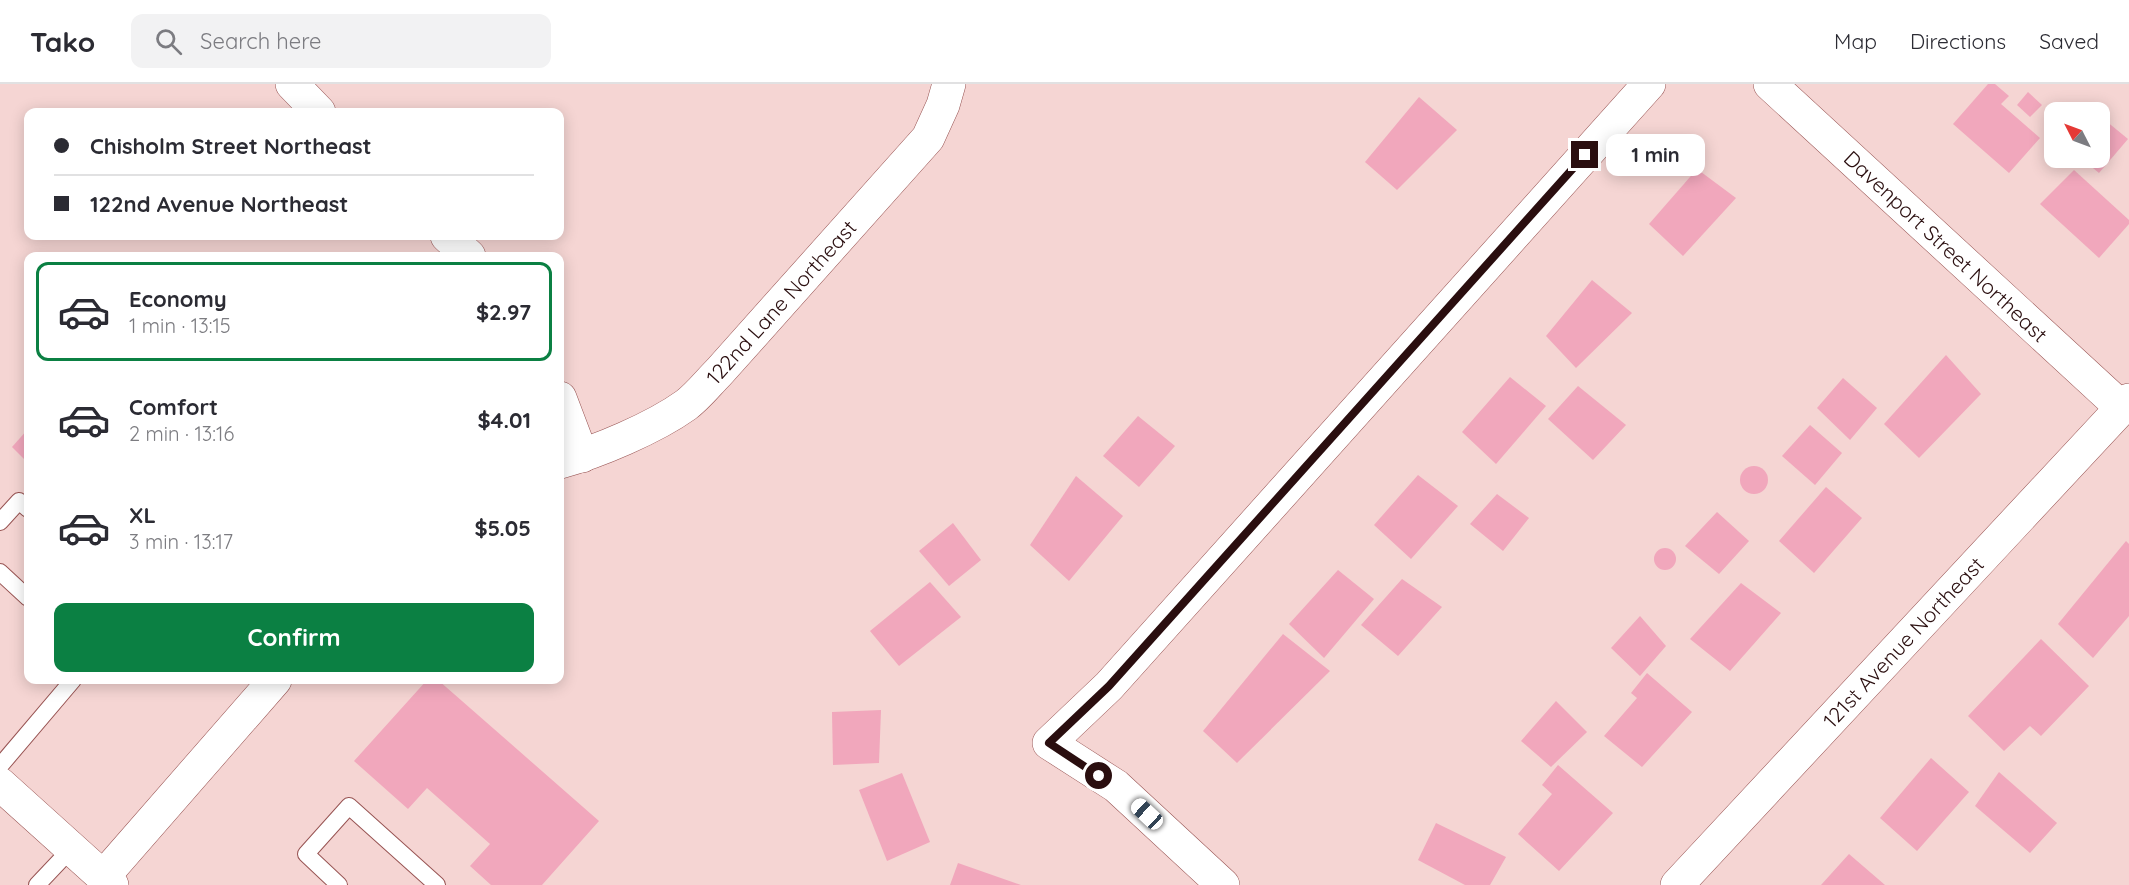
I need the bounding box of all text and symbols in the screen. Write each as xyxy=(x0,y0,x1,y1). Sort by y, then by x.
search box xyxy=(131,14,551,68)
text: Tako xyxy=(30,24,95,59)
icon: search xyxy=(152,25,185,58)
text: Search here xyxy=(200,27,322,55)
text: Map xyxy=(1834,28,1877,54)
text: Directions xyxy=(1910,28,2006,54)
text: Saved xyxy=(2039,28,2099,54)
north arrow xyxy=(2044,102,2110,168)
map controls xyxy=(2044,102,2110,168)
text: Chisholm Street Northeast xyxy=(90,132,372,160)
callout: 1 min xyxy=(1606,134,1705,176)
route end xyxy=(1571,141,1598,168)
text: 1 min xyxy=(1631,142,1680,167)
street label: Davenport Street Northeast xyxy=(1839,145,2053,347)
text: 122nd Avenue Northeast xyxy=(90,190,348,218)
street label: 122nd Lane Northeast xyxy=(700,215,862,389)
icon: car xyxy=(57,285,111,339)
text: Economy xyxy=(129,285,227,313)
text: $2.97 xyxy=(476,298,531,326)
text: 1 min · 13:15 xyxy=(129,313,231,338)
icon: car xyxy=(57,393,111,447)
text: Comfort xyxy=(129,393,218,421)
text: $4.01 xyxy=(477,406,531,434)
text: 2 min · 13:16 xyxy=(129,421,234,446)
icon: car xyxy=(57,501,111,555)
text: XL xyxy=(129,501,156,529)
text: $5.05 xyxy=(474,514,531,542)
text: 3 min · 13:17 xyxy=(129,529,233,554)
street label: 121st Avenue Northeast xyxy=(1817,551,1989,733)
button: Confirm xyxy=(54,603,534,672)
route start xyxy=(1085,762,1112,789)
car xyxy=(1128,795,1166,833)

